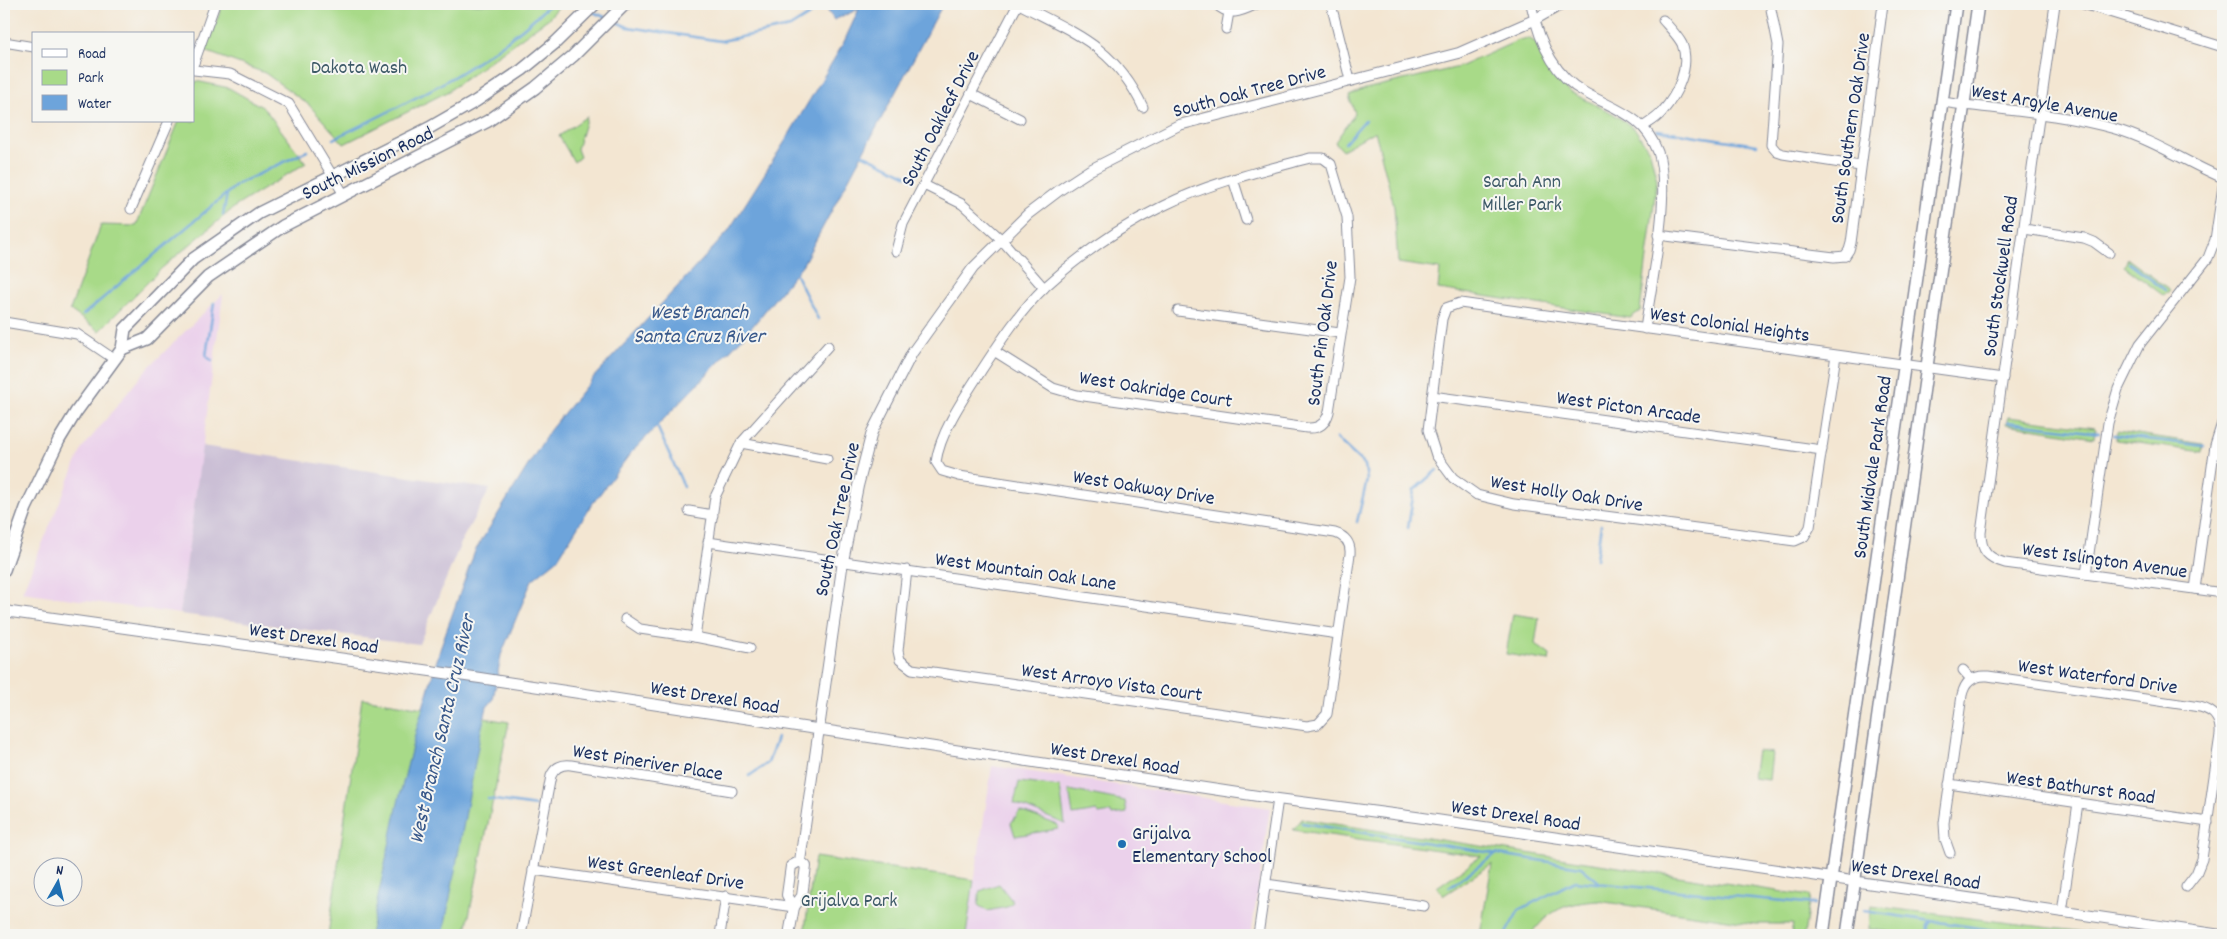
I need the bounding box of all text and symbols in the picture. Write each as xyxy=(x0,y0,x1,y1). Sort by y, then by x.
street label: South Southern Oak Drive xyxy=(1825,31,1879,226)
legend xyxy=(32,32,195,122)
text: Road xyxy=(78,44,106,66)
street label: South Oakleaf Drive xyxy=(895,46,988,192)
park label: Dakota Wash xyxy=(311,55,407,83)
street label: South Oak Tree Drive xyxy=(1170,59,1330,127)
text: Park xyxy=(78,68,104,90)
street label: West Argyle Avenue xyxy=(1969,78,2120,132)
text: Water xyxy=(78,94,112,116)
street label: South Mission Road xyxy=(298,121,439,209)
park label: Sarah Ann Miller Park xyxy=(1482,169,1562,220)
street label: South Stockwell Road xyxy=(1977,194,2027,359)
street label: South Pin Oak Drive xyxy=(1301,259,1347,408)
water label: West Branch Santa Cruz River xyxy=(633,299,767,353)
street label: West Colonial Heights xyxy=(1648,301,1811,351)
street label: West Oakridge Court xyxy=(1077,365,1234,417)
street label: South Midvale Park Road xyxy=(1847,374,1901,561)
street label: West Picton Arcade xyxy=(1555,385,1703,433)
street label: South Oak Tree Drive xyxy=(809,440,869,599)
street label: West Oakway Drive xyxy=(1071,464,1217,514)
street label: West Holly Oak Drive xyxy=(1488,469,1645,521)
street label: West Islington Avenue xyxy=(2020,537,2189,587)
street label: West Mountain Oak Lane xyxy=(933,546,1118,600)
water label: West Branch Santa Cruz River xyxy=(403,610,485,847)
street label: West Drexel Road xyxy=(247,617,380,663)
street label: West Waterford Drive xyxy=(2016,653,2179,703)
street label: West Arroyo Vista Court xyxy=(1019,657,1204,711)
street label: West Drexel Road xyxy=(648,675,781,723)
street label: West Drexel Road xyxy=(1048,736,1181,784)
street label: West Pineriver Place xyxy=(570,738,725,790)
street label: West Bathurst Road xyxy=(2004,765,2157,813)
street label: West Drexel Road xyxy=(1449,794,1582,840)
place label: Grijalva Elementary School xyxy=(1132,821,1272,872)
marker: Grijalva Elementary School xyxy=(1116,838,1128,850)
street label: West Greenleaf Drive xyxy=(585,849,746,899)
street label: West Drexel Road xyxy=(1849,853,1982,899)
north arrow xyxy=(32,856,82,906)
text: N xyxy=(55,861,64,882)
park label: Grijalva Park xyxy=(801,888,897,916)

